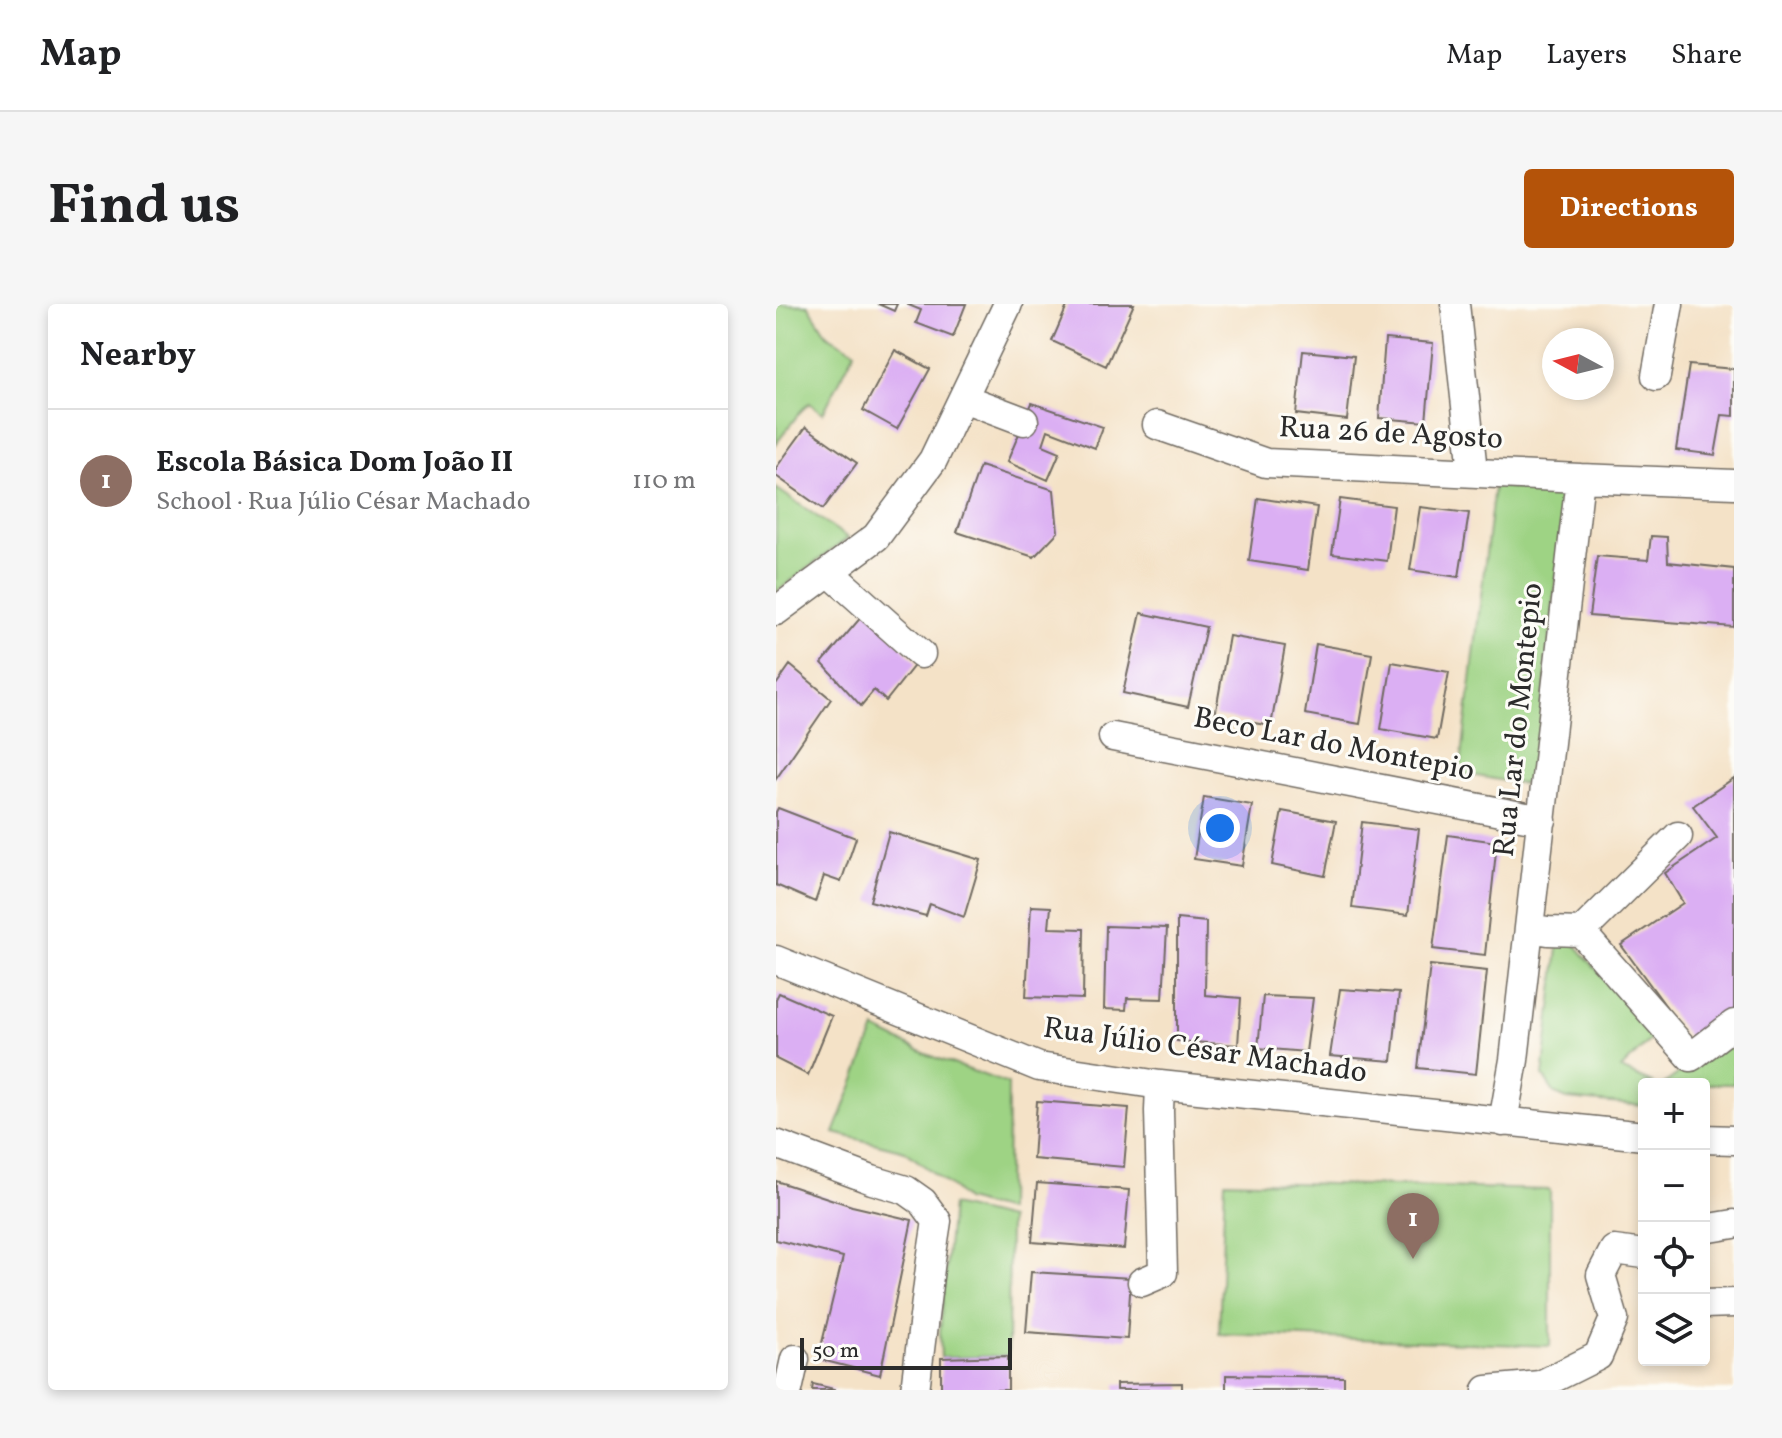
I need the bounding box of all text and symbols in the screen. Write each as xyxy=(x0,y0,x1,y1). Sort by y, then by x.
text: Map xyxy=(40,29,121,82)
text: Map xyxy=(1446,36,1502,75)
text: Layers xyxy=(1546,36,1627,75)
text: Share xyxy=(1671,36,1742,75)
text: Find us xyxy=(48,169,240,247)
button: Directions xyxy=(1524,169,1734,248)
north arrow xyxy=(1542,328,1614,400)
text: Nearby xyxy=(80,333,196,380)
street label: Rua 26 de Agosto xyxy=(1278,407,1504,461)
text: Escola Básica Dom João II xyxy=(156,442,513,484)
text: 1 xyxy=(101,463,111,499)
text: 110 m xyxy=(632,463,696,499)
text: School · Rua Júlio César Machado xyxy=(156,484,530,520)
street label: Rua Lar do Montepio xyxy=(1484,581,1554,859)
street label: Beco Lar do Montepio xyxy=(1190,697,1478,793)
your location xyxy=(1200,808,1240,848)
street label: Rua Júlio César Machado xyxy=(1040,1007,1370,1095)
map controls xyxy=(1638,1078,1710,1366)
button: + xyxy=(1638,1078,1710,1150)
button: − xyxy=(1638,1150,1710,1222)
pin: 1 xyxy=(1387,1193,1439,1259)
button: locate xyxy=(1638,1222,1710,1294)
button: layers xyxy=(1638,1294,1710,1366)
scale bar xyxy=(800,1334,1012,1370)
text: 50 m xyxy=(812,1336,859,1367)

